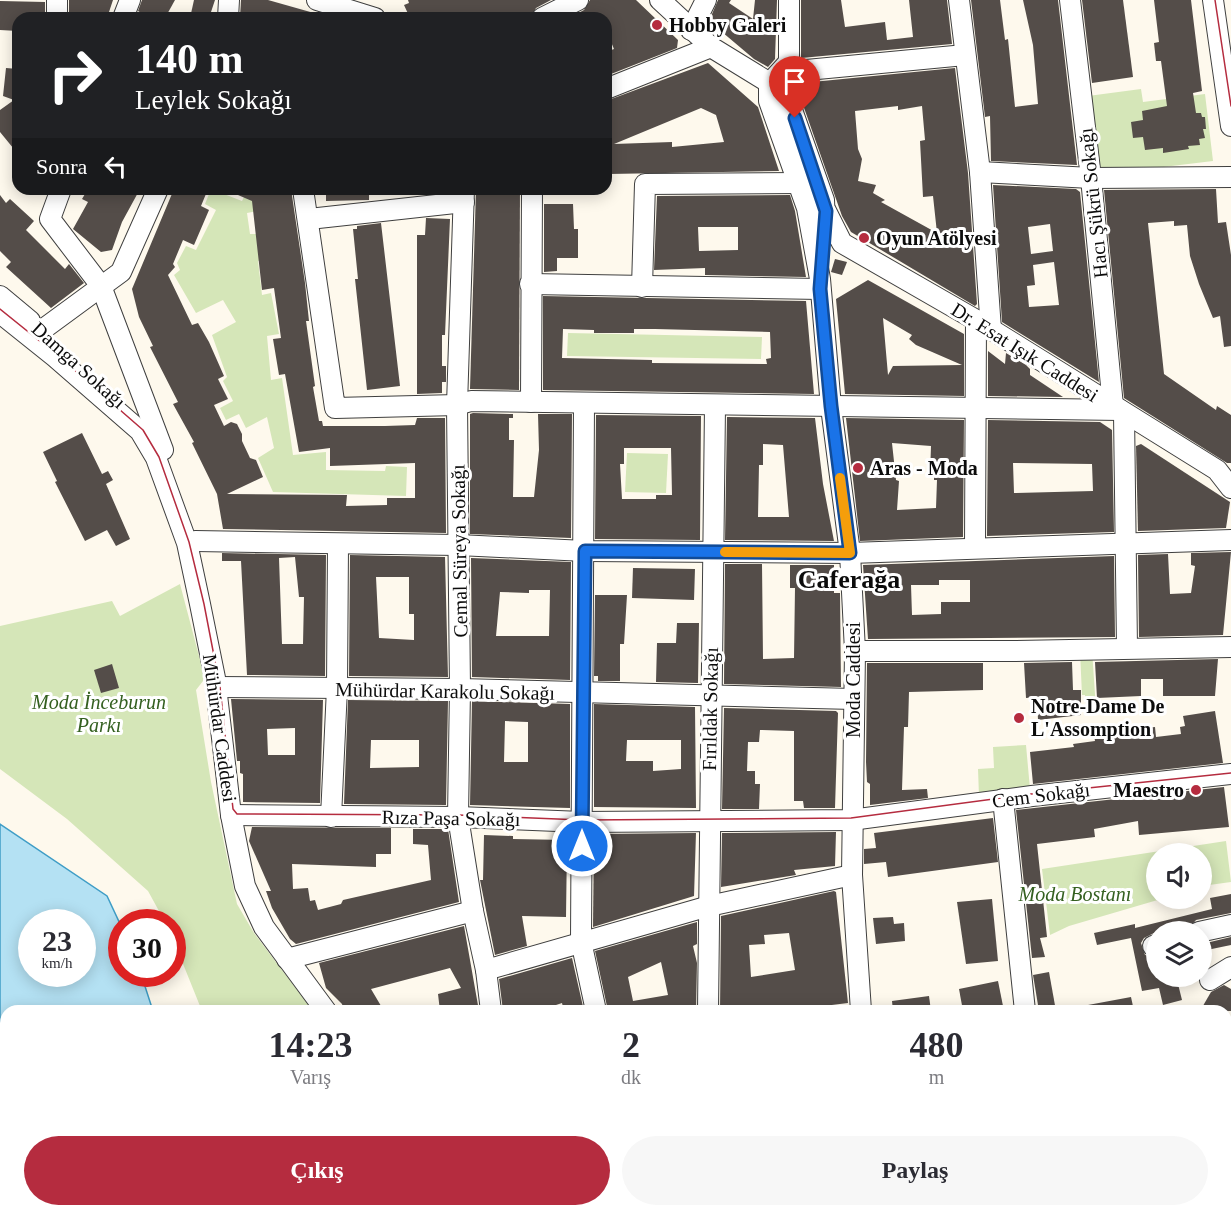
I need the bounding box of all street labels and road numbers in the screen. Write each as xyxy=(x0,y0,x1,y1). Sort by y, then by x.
street label: Hacı Şükrü Sokağı xyxy=(1074,126,1113,279)
street label: Dr. Esat Işık Caddesi xyxy=(947,298,1103,407)
street label: Damga Sokağı xyxy=(27,317,131,414)
street label: Cemal Süreya Sokağı xyxy=(446,464,473,638)
street label: Moda Caddesi xyxy=(842,622,864,738)
street label: Fırıldak Sokağı xyxy=(698,646,723,771)
street label: Mühürdar Caddesi xyxy=(199,652,241,804)
street label: Mühürdar Karakolu Sokağı xyxy=(335,678,556,705)
street label: Cem Sokağı xyxy=(991,778,1092,813)
street label: Rıza Paşa Sokağı xyxy=(381,806,521,831)

